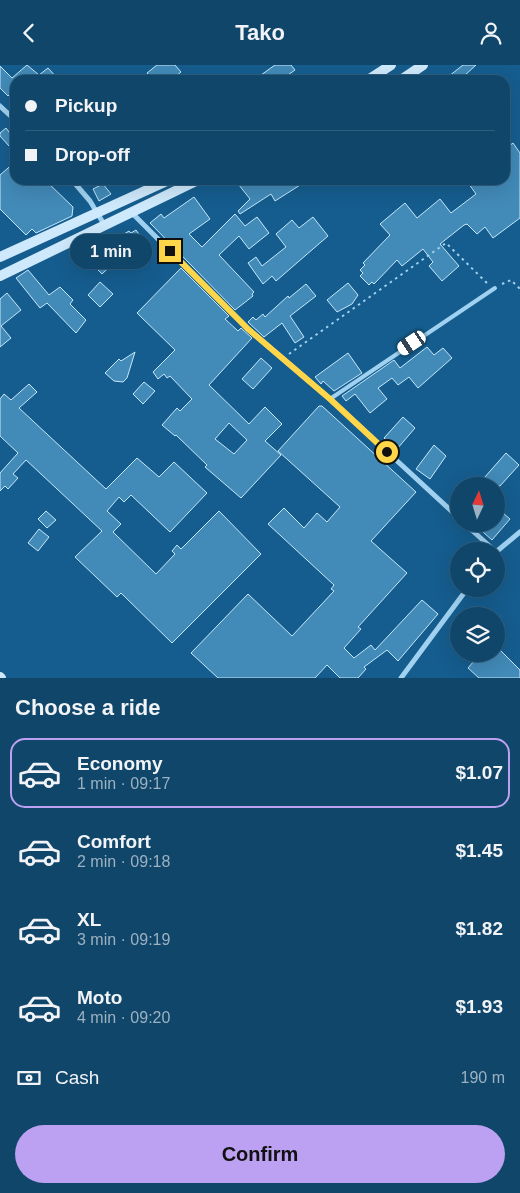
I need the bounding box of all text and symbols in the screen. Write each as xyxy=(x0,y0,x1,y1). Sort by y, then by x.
icon: back xyxy=(15,19,43,47)
icon: person xyxy=(477,19,505,47)
text: Tako xyxy=(235,20,285,45)
text: Pickup xyxy=(55,95,117,116)
text: Drop-off xyxy=(55,144,130,165)
callout: 1 min xyxy=(70,233,152,269)
route end xyxy=(159,240,181,262)
text: 1 min xyxy=(90,243,132,260)
car xyxy=(395,328,428,358)
route start xyxy=(376,441,398,463)
north arrow xyxy=(450,477,505,533)
map controls xyxy=(450,477,505,662)
button: locate xyxy=(450,542,505,597)
button: layers xyxy=(450,607,505,662)
text: Choose a ride xyxy=(15,695,160,720)
icon: car xyxy=(17,751,62,796)
text: Economy xyxy=(77,753,163,774)
text: $1.07 xyxy=(455,762,503,783)
text: 1 min · 09:17 xyxy=(77,775,170,792)
icon: car xyxy=(17,829,62,874)
text: Comfort xyxy=(77,831,151,852)
text: $1.45 xyxy=(455,840,503,861)
text: 2 min · 09:18 xyxy=(77,853,170,870)
icon: car xyxy=(17,907,62,952)
text: XL xyxy=(77,909,101,930)
text: $1.82 xyxy=(455,918,503,939)
text: 3 min · 09:19 xyxy=(77,931,170,948)
icon: car xyxy=(17,985,62,1030)
text: Moto xyxy=(77,987,122,1008)
text: $1.93 xyxy=(455,996,503,1017)
text: 4 min · 09:20 xyxy=(77,1009,170,1026)
icon: cash xyxy=(15,1064,43,1092)
text: Cash xyxy=(55,1067,99,1088)
text: 190 m xyxy=(461,1069,505,1086)
button: Confirm xyxy=(15,1125,505,1183)

